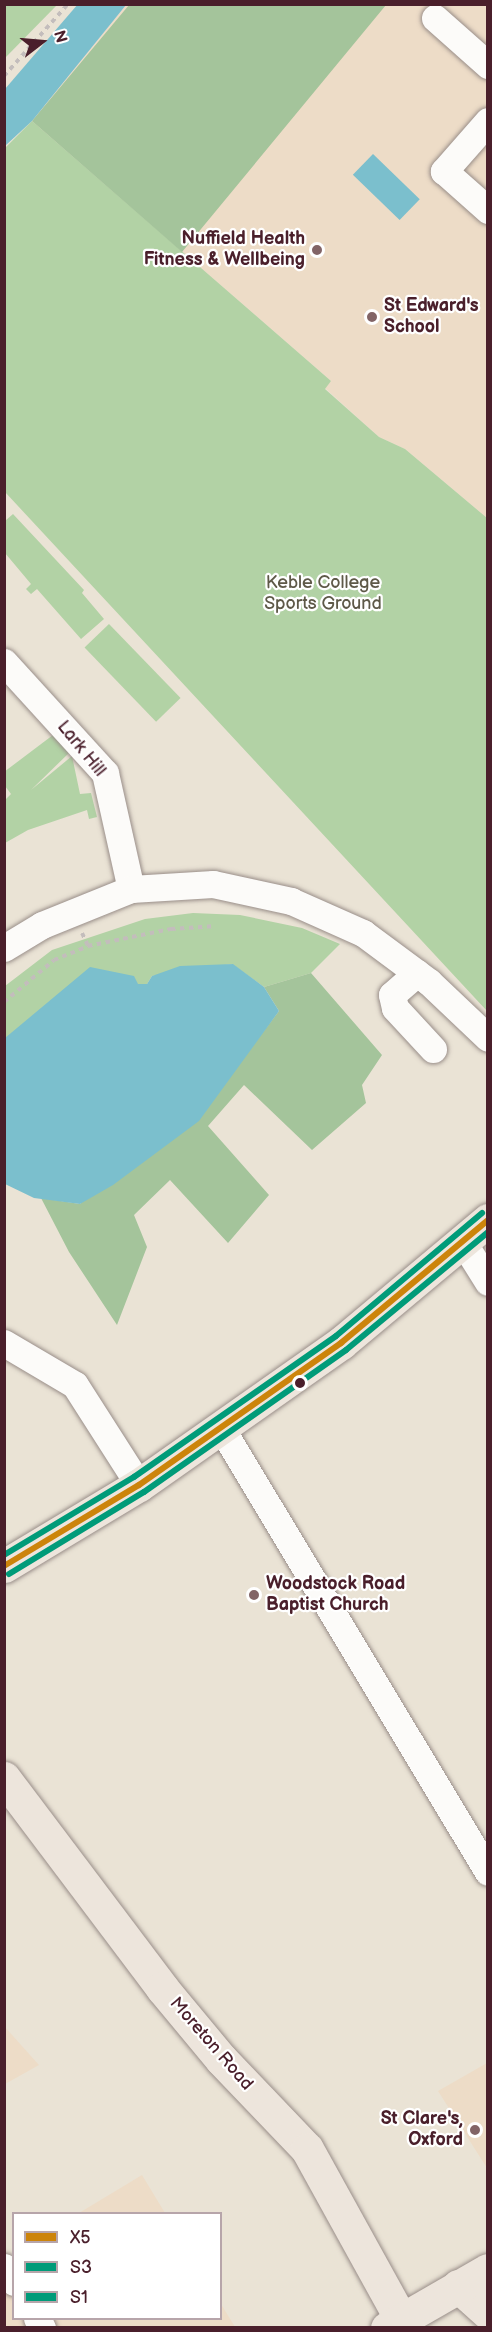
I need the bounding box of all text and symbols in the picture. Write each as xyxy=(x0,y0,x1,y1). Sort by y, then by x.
north arrow xyxy=(12,12,72,72)
text: N xyxy=(49,28,71,45)
place label: Nuffield Health Fitness & Wellbeing xyxy=(144,229,305,272)
marker: Nuffield Health Fitness & Wellbeing xyxy=(310,243,324,257)
place label: St Edward's School xyxy=(384,296,478,338)
marker: St Edward's School xyxy=(365,310,379,324)
park label: Keble College Sports Ground xyxy=(264,573,382,616)
street label: Lark Hill xyxy=(52,717,110,781)
unlabelled marker xyxy=(294,1377,306,1389)
place label: Woodstock Road Baptist Church xyxy=(266,1574,405,1616)
marker: Woodstock Road Baptist Church xyxy=(247,1588,261,1602)
street label: Moreton Road xyxy=(165,1993,257,2095)
place label: St Clare's, Oxford xyxy=(381,2109,463,2152)
marker: St Clare's, Oxford xyxy=(468,2123,482,2137)
legend xyxy=(12,2212,222,2320)
text: X5 xyxy=(70,2227,91,2248)
text: S3 xyxy=(70,2257,92,2278)
text: S1 xyxy=(70,2287,88,2308)

